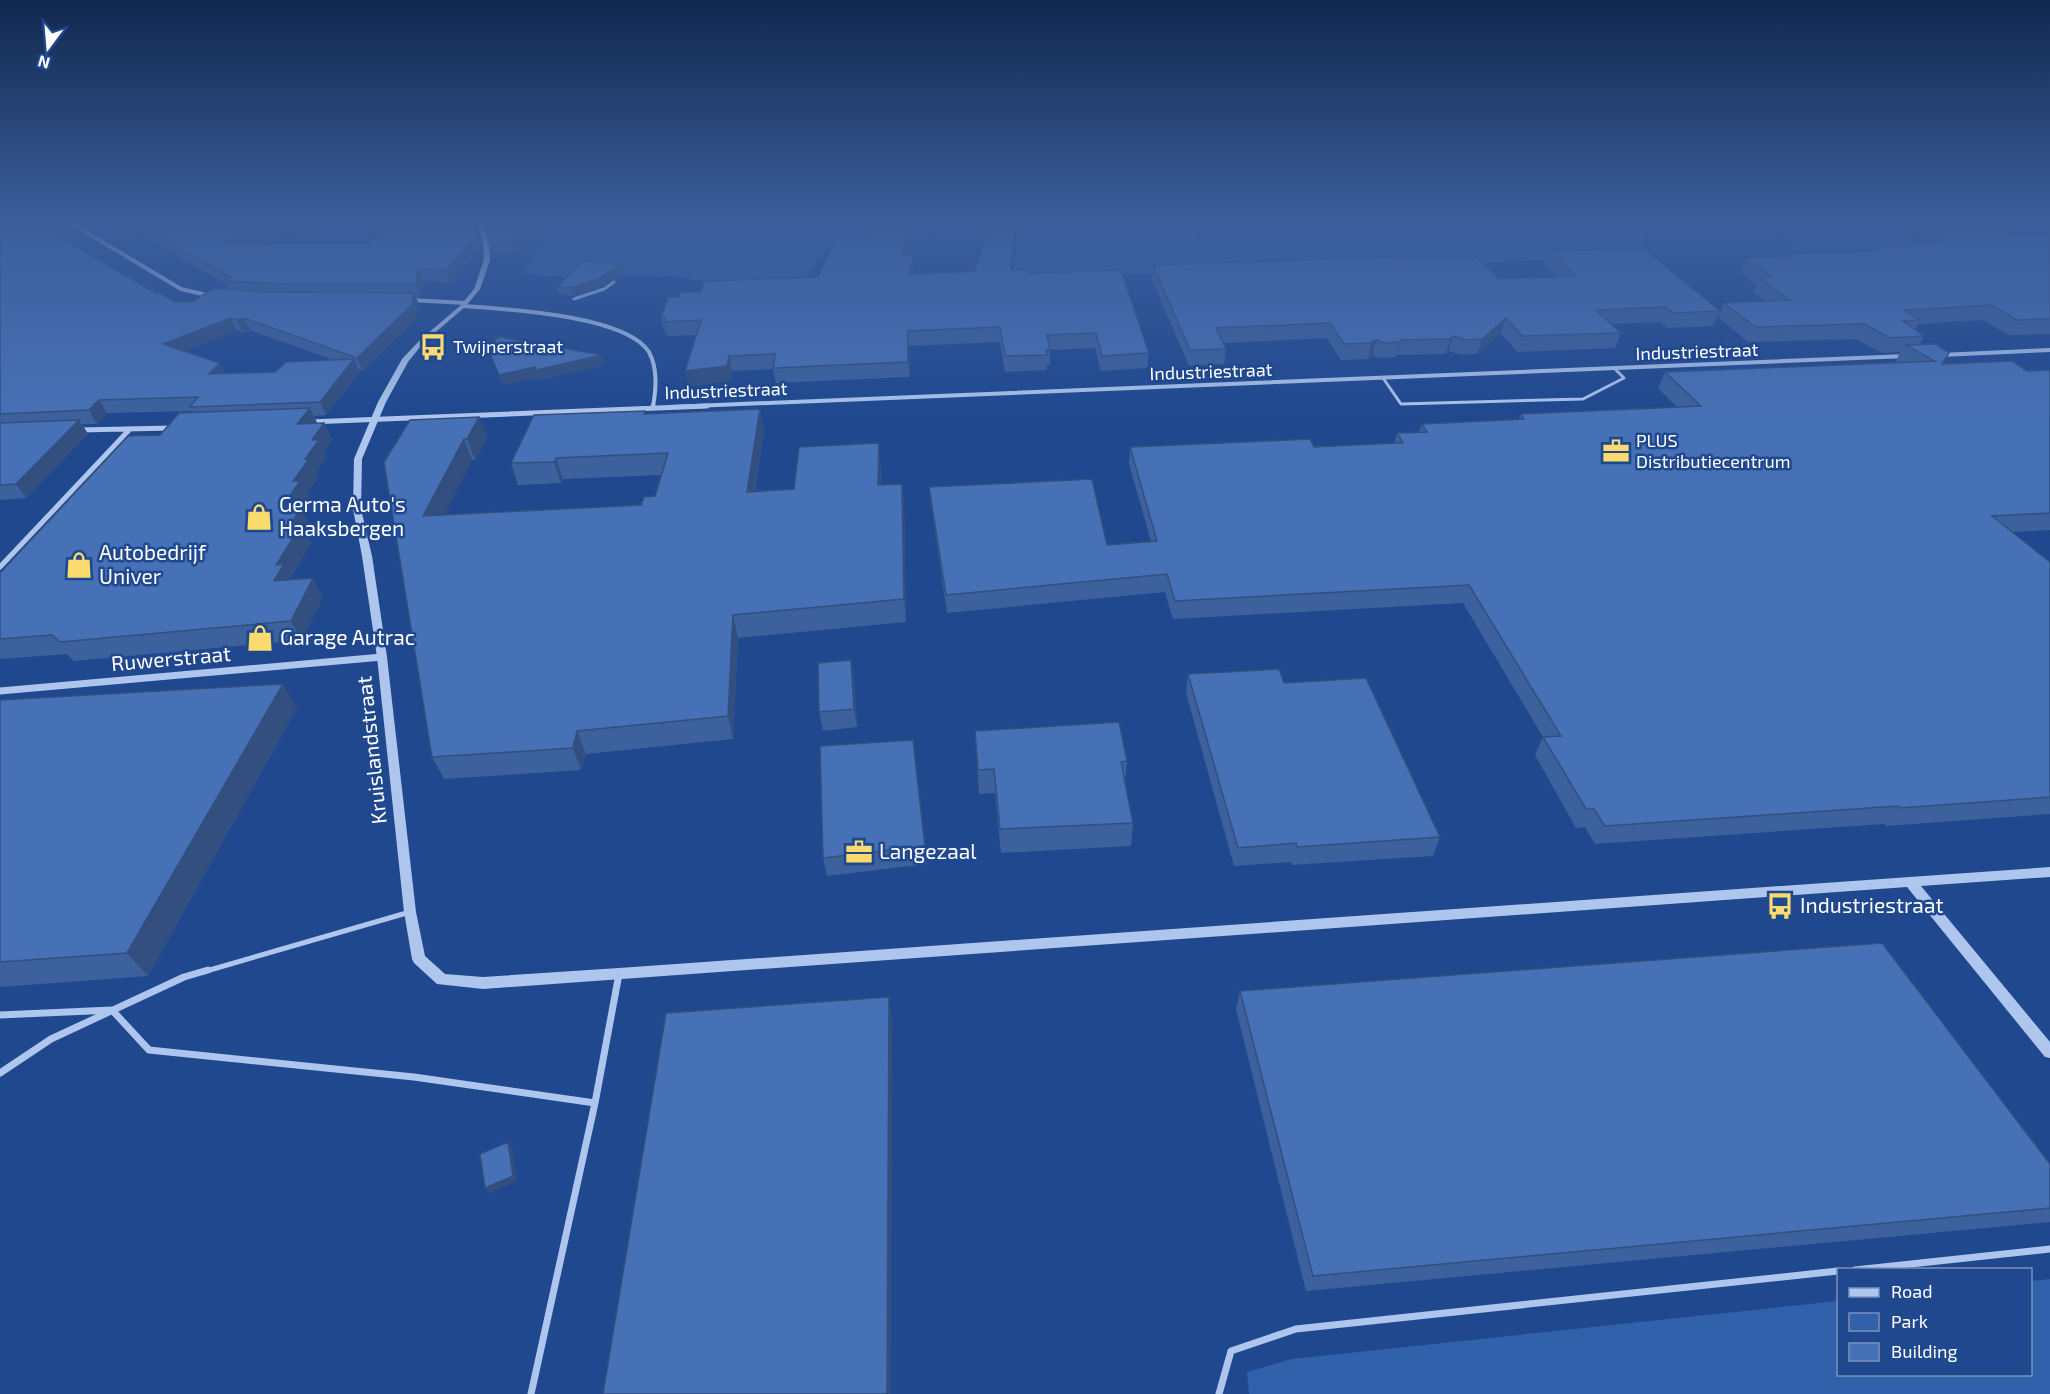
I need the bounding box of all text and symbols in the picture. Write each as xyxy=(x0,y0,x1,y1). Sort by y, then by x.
north arrow xyxy=(18,18,78,78)
text: N xyxy=(36,52,52,74)
bus stop icon: Twijnerstraat xyxy=(418,332,448,362)
place label: Twijnerstraat xyxy=(453,335,563,357)
street label: Industriestraat xyxy=(1635,338,1759,364)
street label: Industriestraat xyxy=(1149,358,1273,384)
street label: Industriestraat xyxy=(664,377,788,403)
place label: PLUS Distributiecentrum xyxy=(1636,429,1791,472)
office icon: PLUS Distributiecentrum xyxy=(1601,436,1631,466)
place label: Germa Auto's Haaksbergen xyxy=(279,491,406,540)
shop icon: Germa Auto's Haaksbergen xyxy=(244,502,274,532)
place label: Autobedrijf Univer xyxy=(99,539,207,588)
shop icon: Autobedrijf Univer xyxy=(64,550,94,580)
shop icon: Garage Autrac xyxy=(245,623,275,653)
place label: Garage Autrac xyxy=(280,624,415,649)
street label: Ruwerstraat xyxy=(110,640,232,675)
street label: Kruislandstraat xyxy=(350,675,391,825)
office icon: Langezaal xyxy=(844,837,874,867)
place label: Langezaal xyxy=(879,838,977,863)
bus stop icon: Industriestraat xyxy=(1765,891,1795,921)
place label: Industriestraat xyxy=(1800,892,1943,917)
legend xyxy=(1837,1268,2032,1376)
text: Road xyxy=(1891,1280,1932,1302)
text: Park xyxy=(1891,1310,1928,1332)
text: Building xyxy=(1891,1340,1958,1362)

